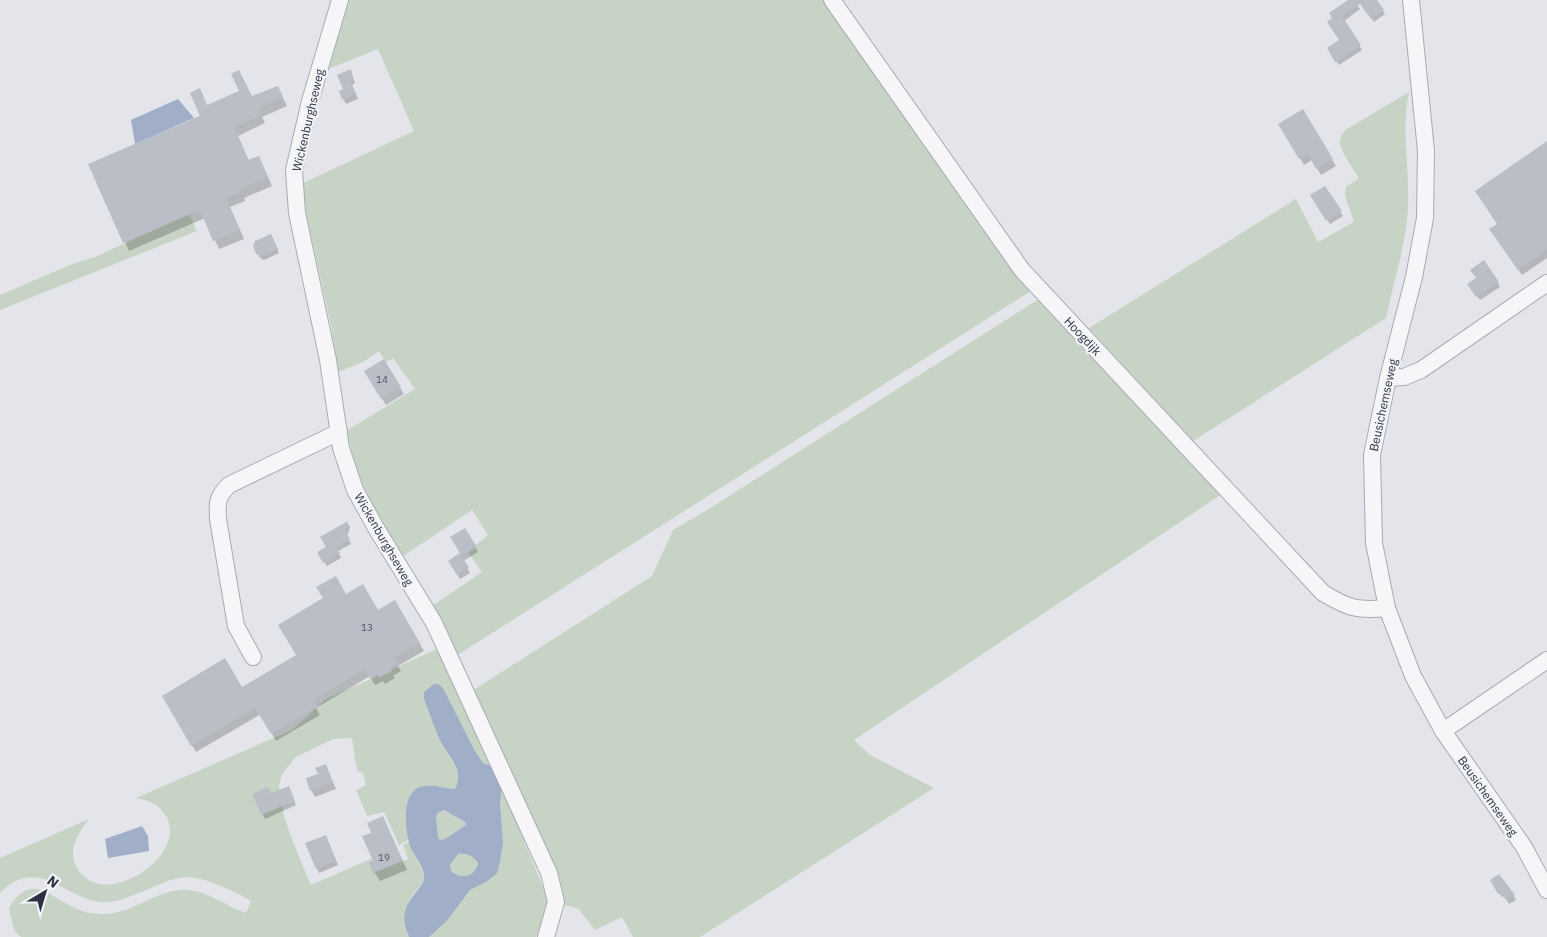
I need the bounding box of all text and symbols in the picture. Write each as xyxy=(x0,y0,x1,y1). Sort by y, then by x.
street label: Wickenburghseweg xyxy=(289,67,327,173)
street label: Hoogdijk xyxy=(1061,314,1105,359)
street label: Beusichemseweg xyxy=(1366,357,1400,453)
house number: 14 xyxy=(376,373,388,386)
street label: Wickenburghseweg xyxy=(351,490,417,589)
house number: 13 xyxy=(361,621,373,634)
street label: Beusichemseweg xyxy=(1455,753,1522,840)
house number: 19 xyxy=(378,851,390,864)
north arrow xyxy=(20,867,70,917)
text: N xyxy=(43,872,63,892)

